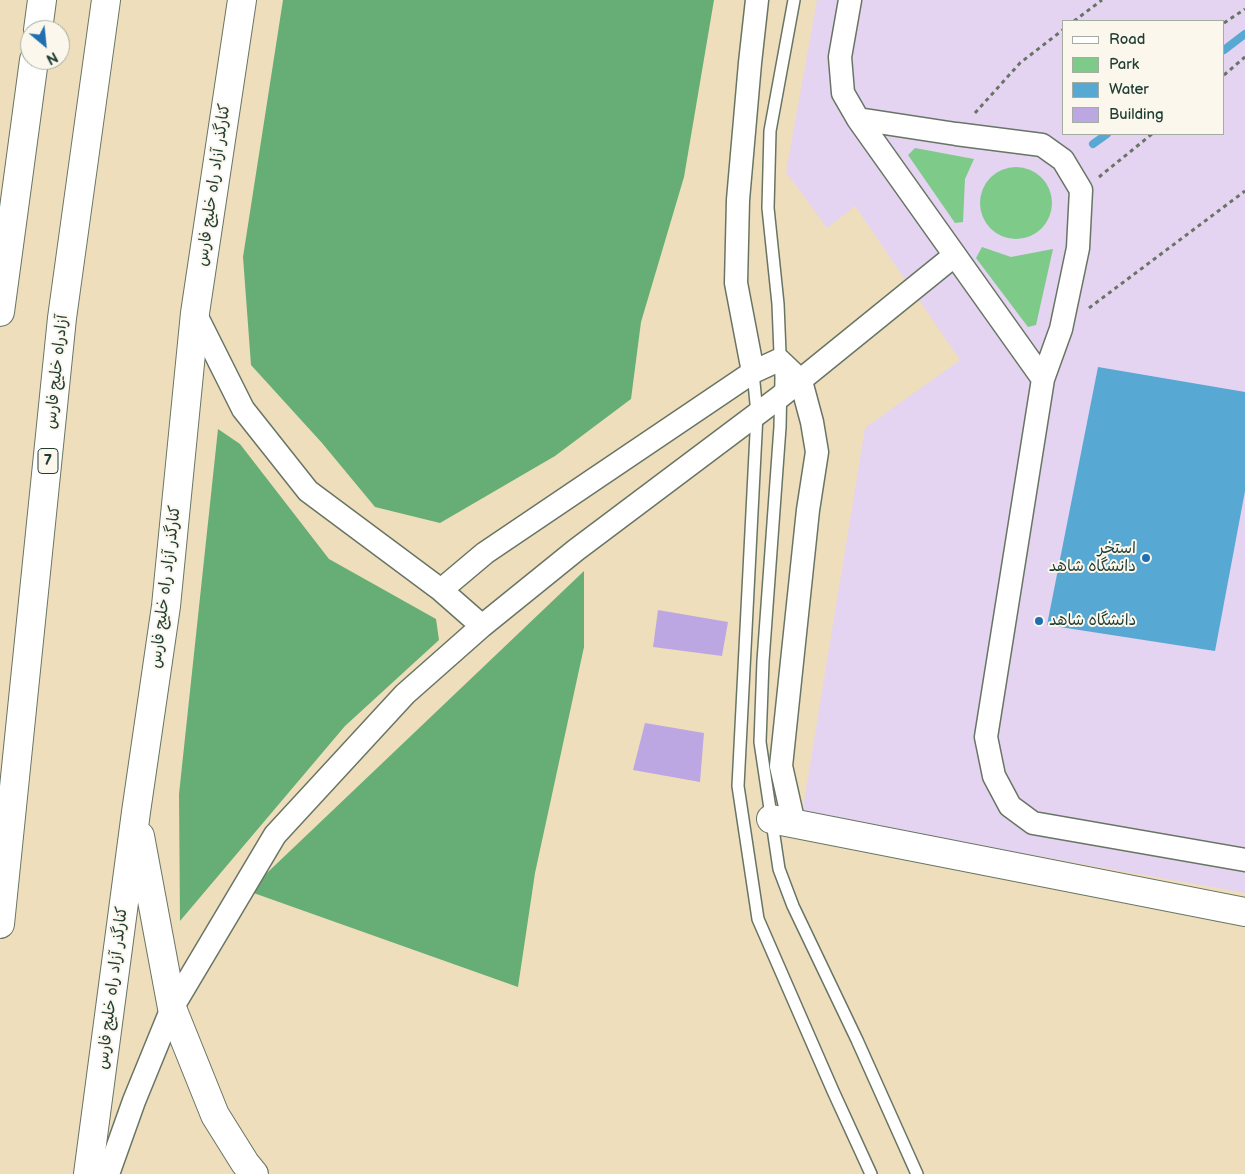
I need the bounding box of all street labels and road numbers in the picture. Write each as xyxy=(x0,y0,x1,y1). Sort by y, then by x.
street label: کنارگذر آزاد راه خلیج فارس xyxy=(193,102,235,268)
street label: آزادراه خلیج فارس xyxy=(41,314,73,430)
road number: 7 xyxy=(38,448,58,474)
street label: کنارگذر آزاد راه خلیج فارس xyxy=(146,504,186,670)
street label: کنارگذر آزاد راه خلیج فارس xyxy=(93,905,133,1071)

